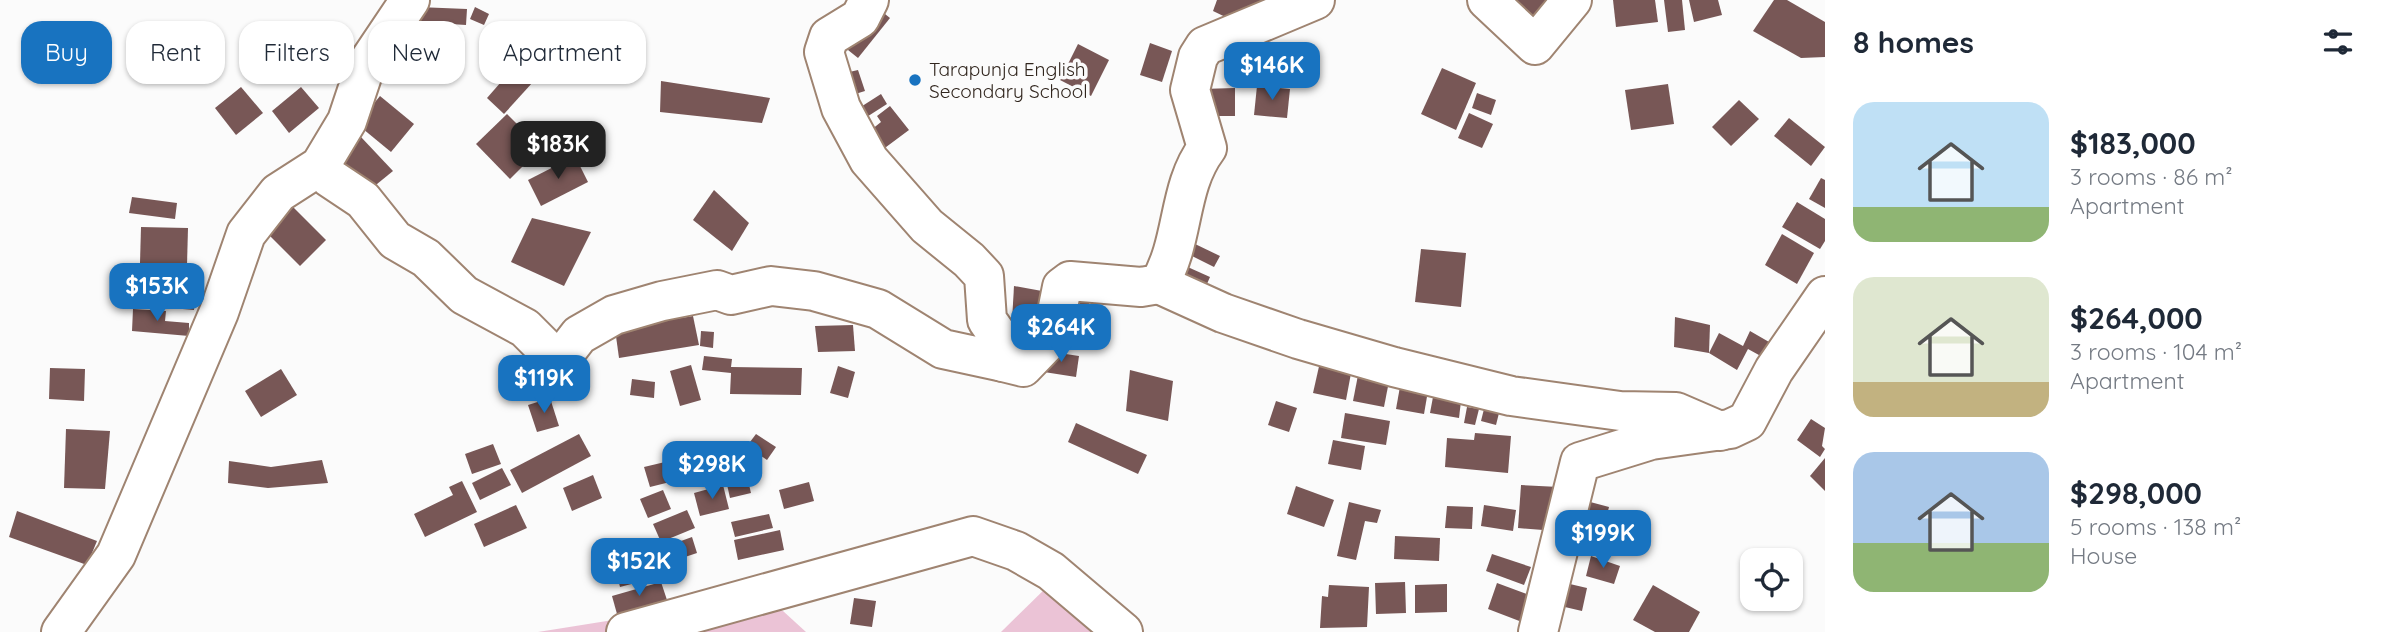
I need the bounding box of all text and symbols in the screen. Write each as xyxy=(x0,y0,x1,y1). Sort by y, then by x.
chip: Buy xyxy=(21,21,112,84)
chip: Rent xyxy=(126,21,225,84)
chip: Filters xyxy=(239,21,354,84)
chip: New xyxy=(368,21,465,84)
chip: Apartment xyxy=(479,21,646,84)
text: 8 homes xyxy=(1853,23,1974,61)
icon: filters xyxy=(2319,23,2357,61)
pin: $146K xyxy=(1223,42,1321,102)
text: $146K xyxy=(1240,50,1304,79)
place label: Tarapunja English Secondary School xyxy=(929,57,1088,103)
marker: Tarapunja English Secondary School xyxy=(907,72,923,88)
pin: $183K xyxy=(509,122,607,181)
text: $183,000 xyxy=(2070,124,2196,162)
text: $183K xyxy=(527,129,589,158)
icon: home xyxy=(1909,130,1993,214)
text: 3 rooms · 86 m² xyxy=(2070,162,2233,191)
text: Apartment xyxy=(2070,191,2184,220)
pin: $153K xyxy=(108,264,206,323)
text: $153K xyxy=(125,271,189,300)
text: $264,000 xyxy=(2070,299,2203,337)
pin: $264K xyxy=(1012,304,1110,364)
icon: home xyxy=(1909,305,1993,389)
text: $264K xyxy=(1027,312,1095,341)
text: 3 rooms · 104 m² xyxy=(2070,337,2242,366)
pin: $119K xyxy=(495,356,593,415)
text: $119K xyxy=(514,363,574,392)
text: Apartment xyxy=(2070,366,2184,395)
pin: $298K xyxy=(663,442,761,501)
text: $298K xyxy=(678,449,746,478)
text: $298,000 xyxy=(2070,474,2202,512)
icon: home xyxy=(1909,480,1993,564)
pin: $199K xyxy=(1554,510,1652,570)
text: 5 rooms · 138 m² xyxy=(2070,512,2241,541)
text: $199K xyxy=(1571,518,1635,547)
pin: $152K xyxy=(590,538,688,598)
text: House xyxy=(2070,541,2137,570)
text: $152K xyxy=(607,546,671,575)
map controls xyxy=(1740,548,1803,611)
button: locate xyxy=(1740,548,1803,611)

